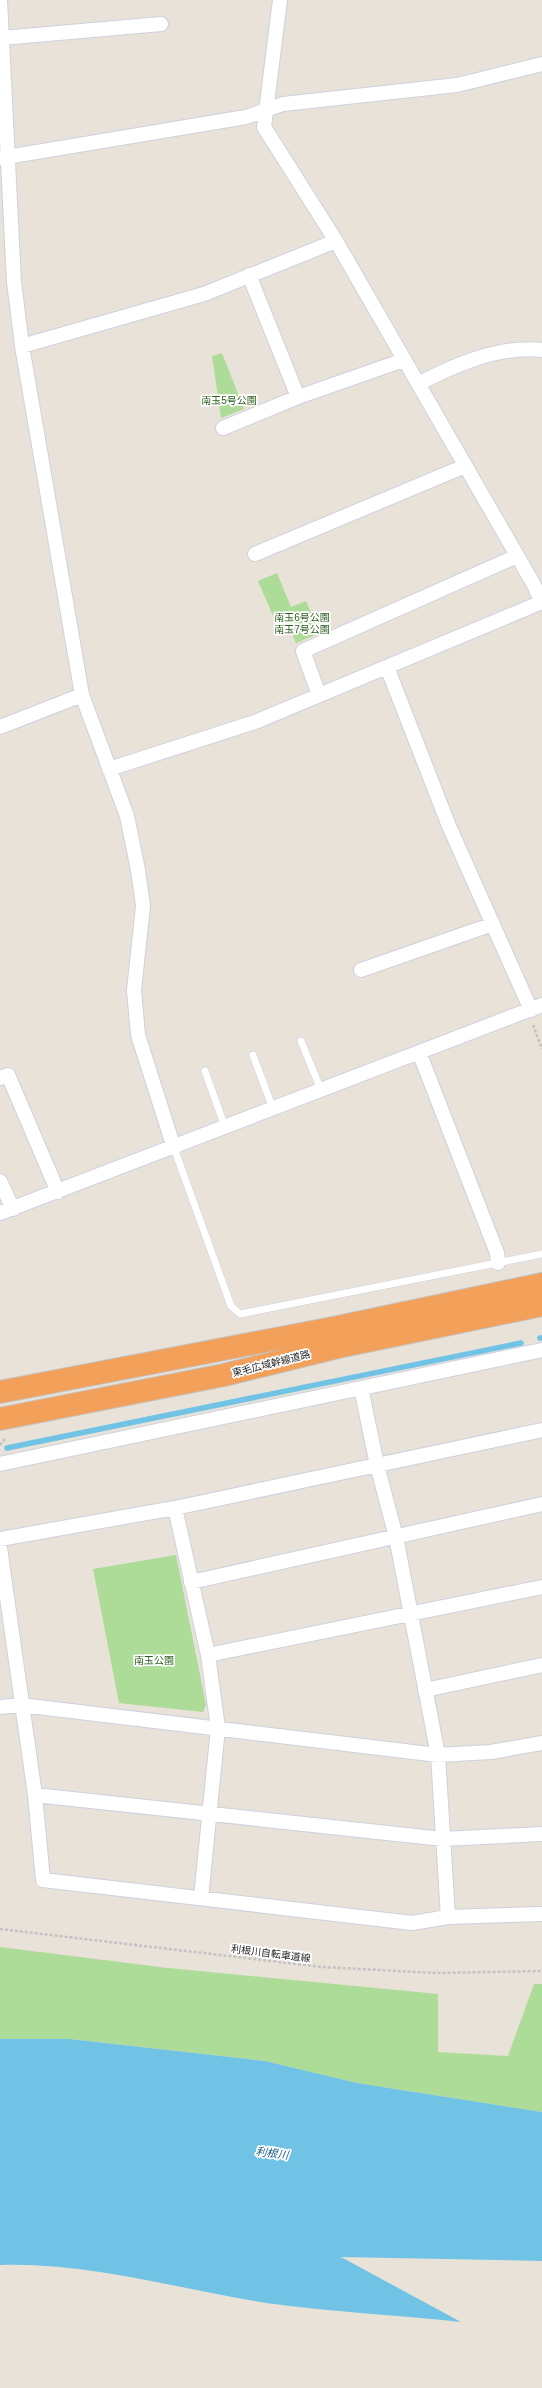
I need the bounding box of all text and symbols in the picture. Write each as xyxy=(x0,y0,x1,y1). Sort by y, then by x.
park label: 南玉5号公園 xyxy=(201,395,257,406)
park label: 南玉6号公園 南玉7号公園 xyxy=(274,612,330,635)
street label: 東毛広域幹線道路 xyxy=(231,1348,311,1378)
park label: 南玉公園 xyxy=(134,1655,174,1666)
street label: 利根川自転車道線 xyxy=(231,1943,311,1964)
water label: 利根川 xyxy=(255,2145,290,2161)

